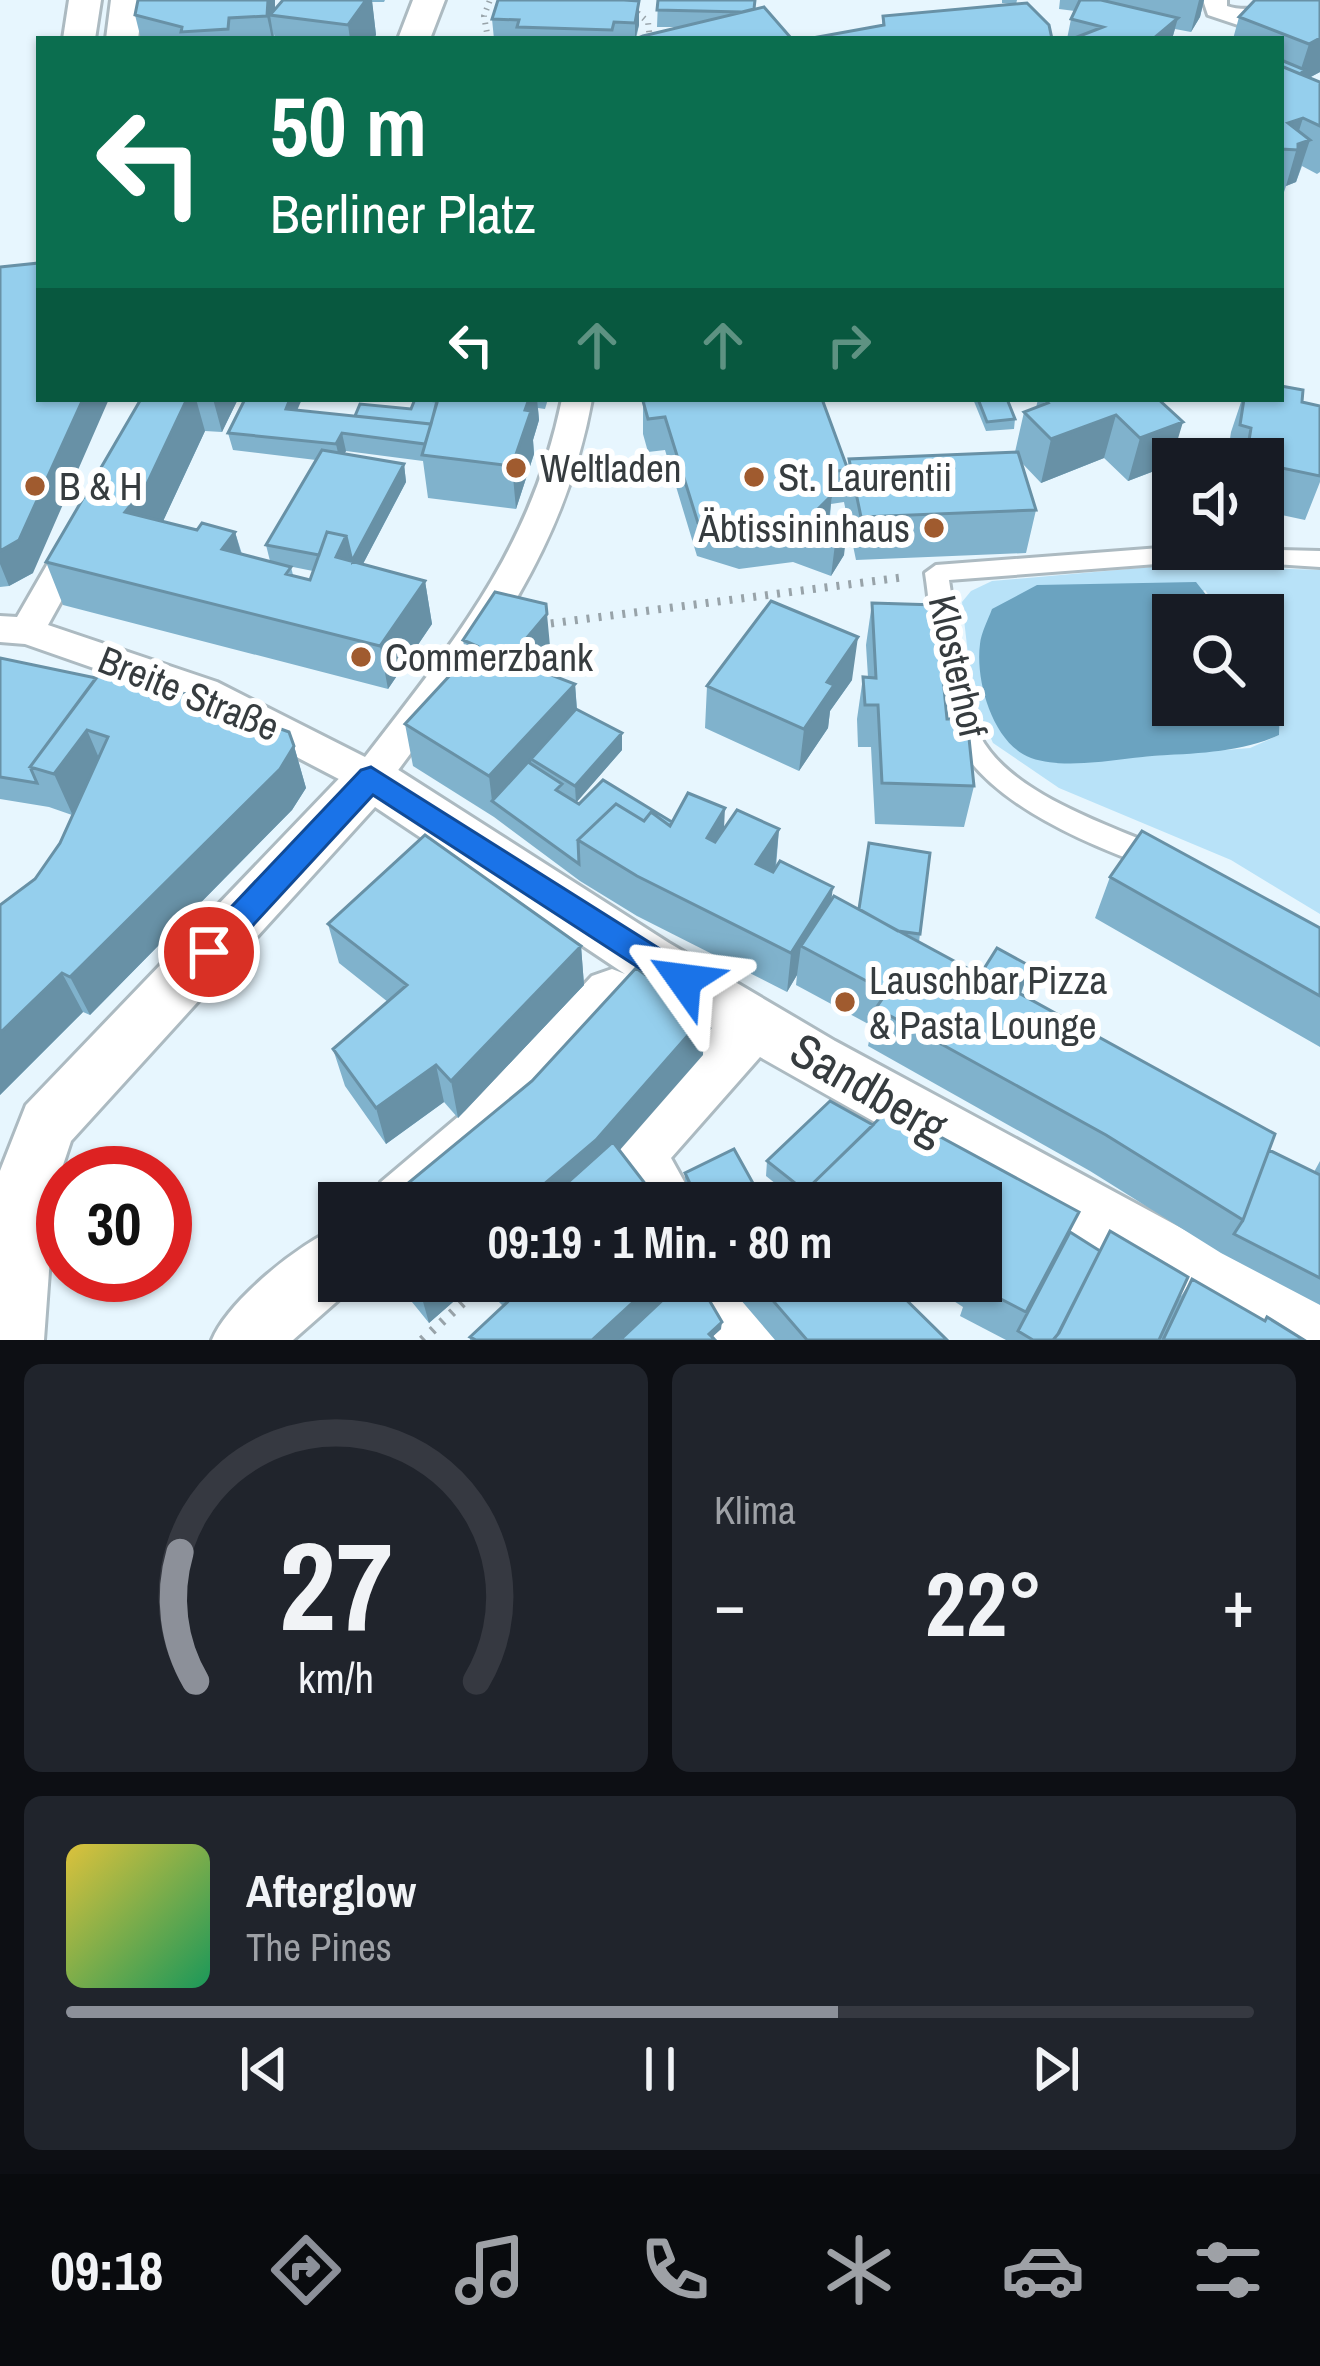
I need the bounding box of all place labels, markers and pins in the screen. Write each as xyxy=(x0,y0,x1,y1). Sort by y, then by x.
place label: Weltladen xyxy=(540,442,682,494)
place label: St. Laurentii xyxy=(778,451,952,503)
marker: Weltladen xyxy=(503,455,529,481)
place label: B & H xyxy=(59,460,143,512)
marker: St. Laurentii xyxy=(741,464,767,490)
marker: B & H xyxy=(22,473,48,499)
place label: Äbtissininhaus xyxy=(697,502,910,554)
marker: Äbtissininhaus xyxy=(921,515,947,541)
place label: Commerzbank xyxy=(385,631,594,683)
marker: Commerzbank xyxy=(348,644,374,670)
pin xyxy=(158,901,260,1003)
place label: Lauschbar Pizza & Pasta Lounge xyxy=(869,954,1107,1051)
marker: Lauschbar Pizza & Pasta Lounge xyxy=(832,989,858,1015)

